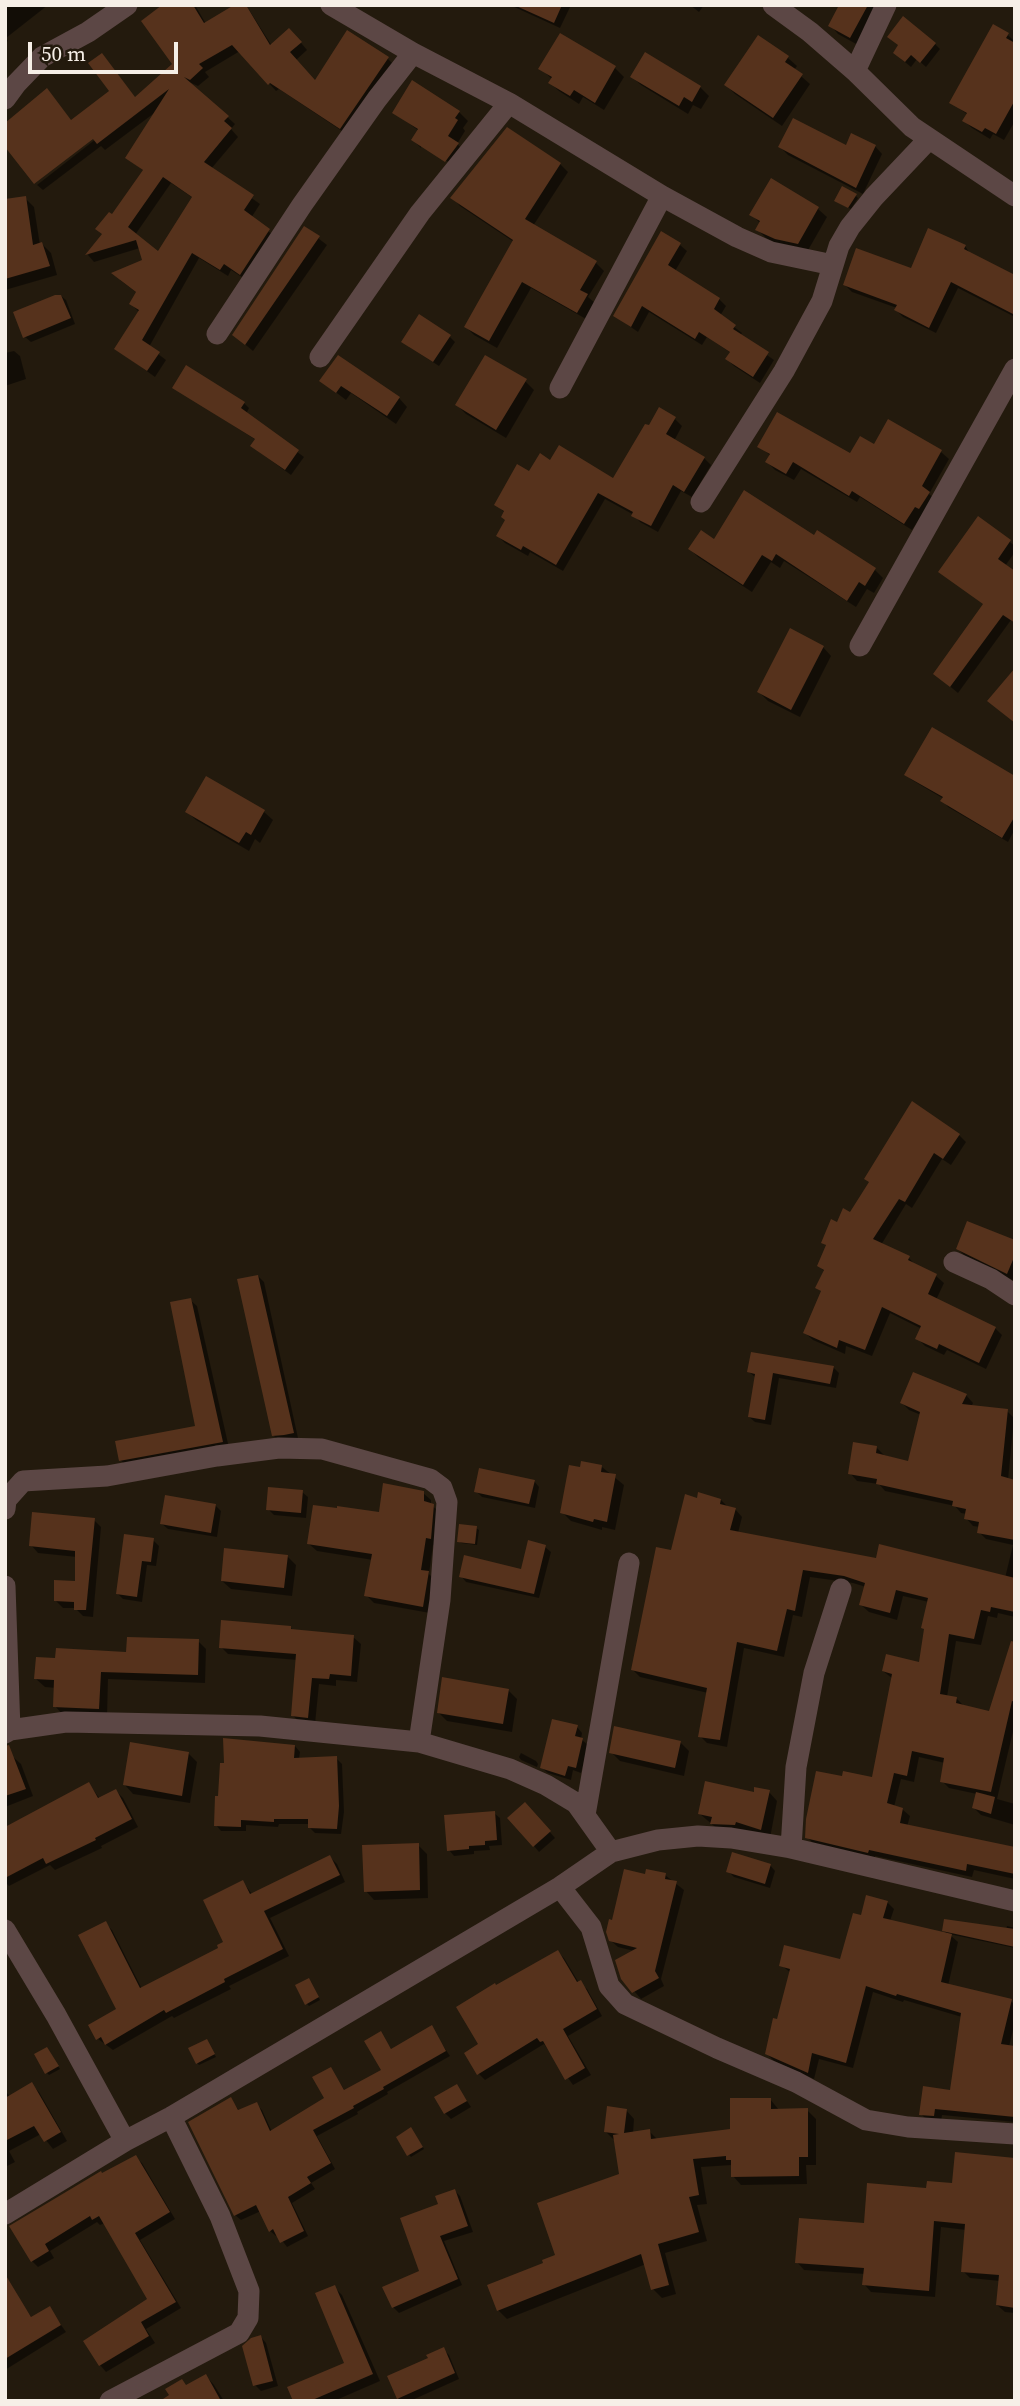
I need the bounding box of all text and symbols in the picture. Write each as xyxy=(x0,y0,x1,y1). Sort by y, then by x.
scale bar xyxy=(32,28,182,72)
text: 50 m xyxy=(41,39,86,68)

